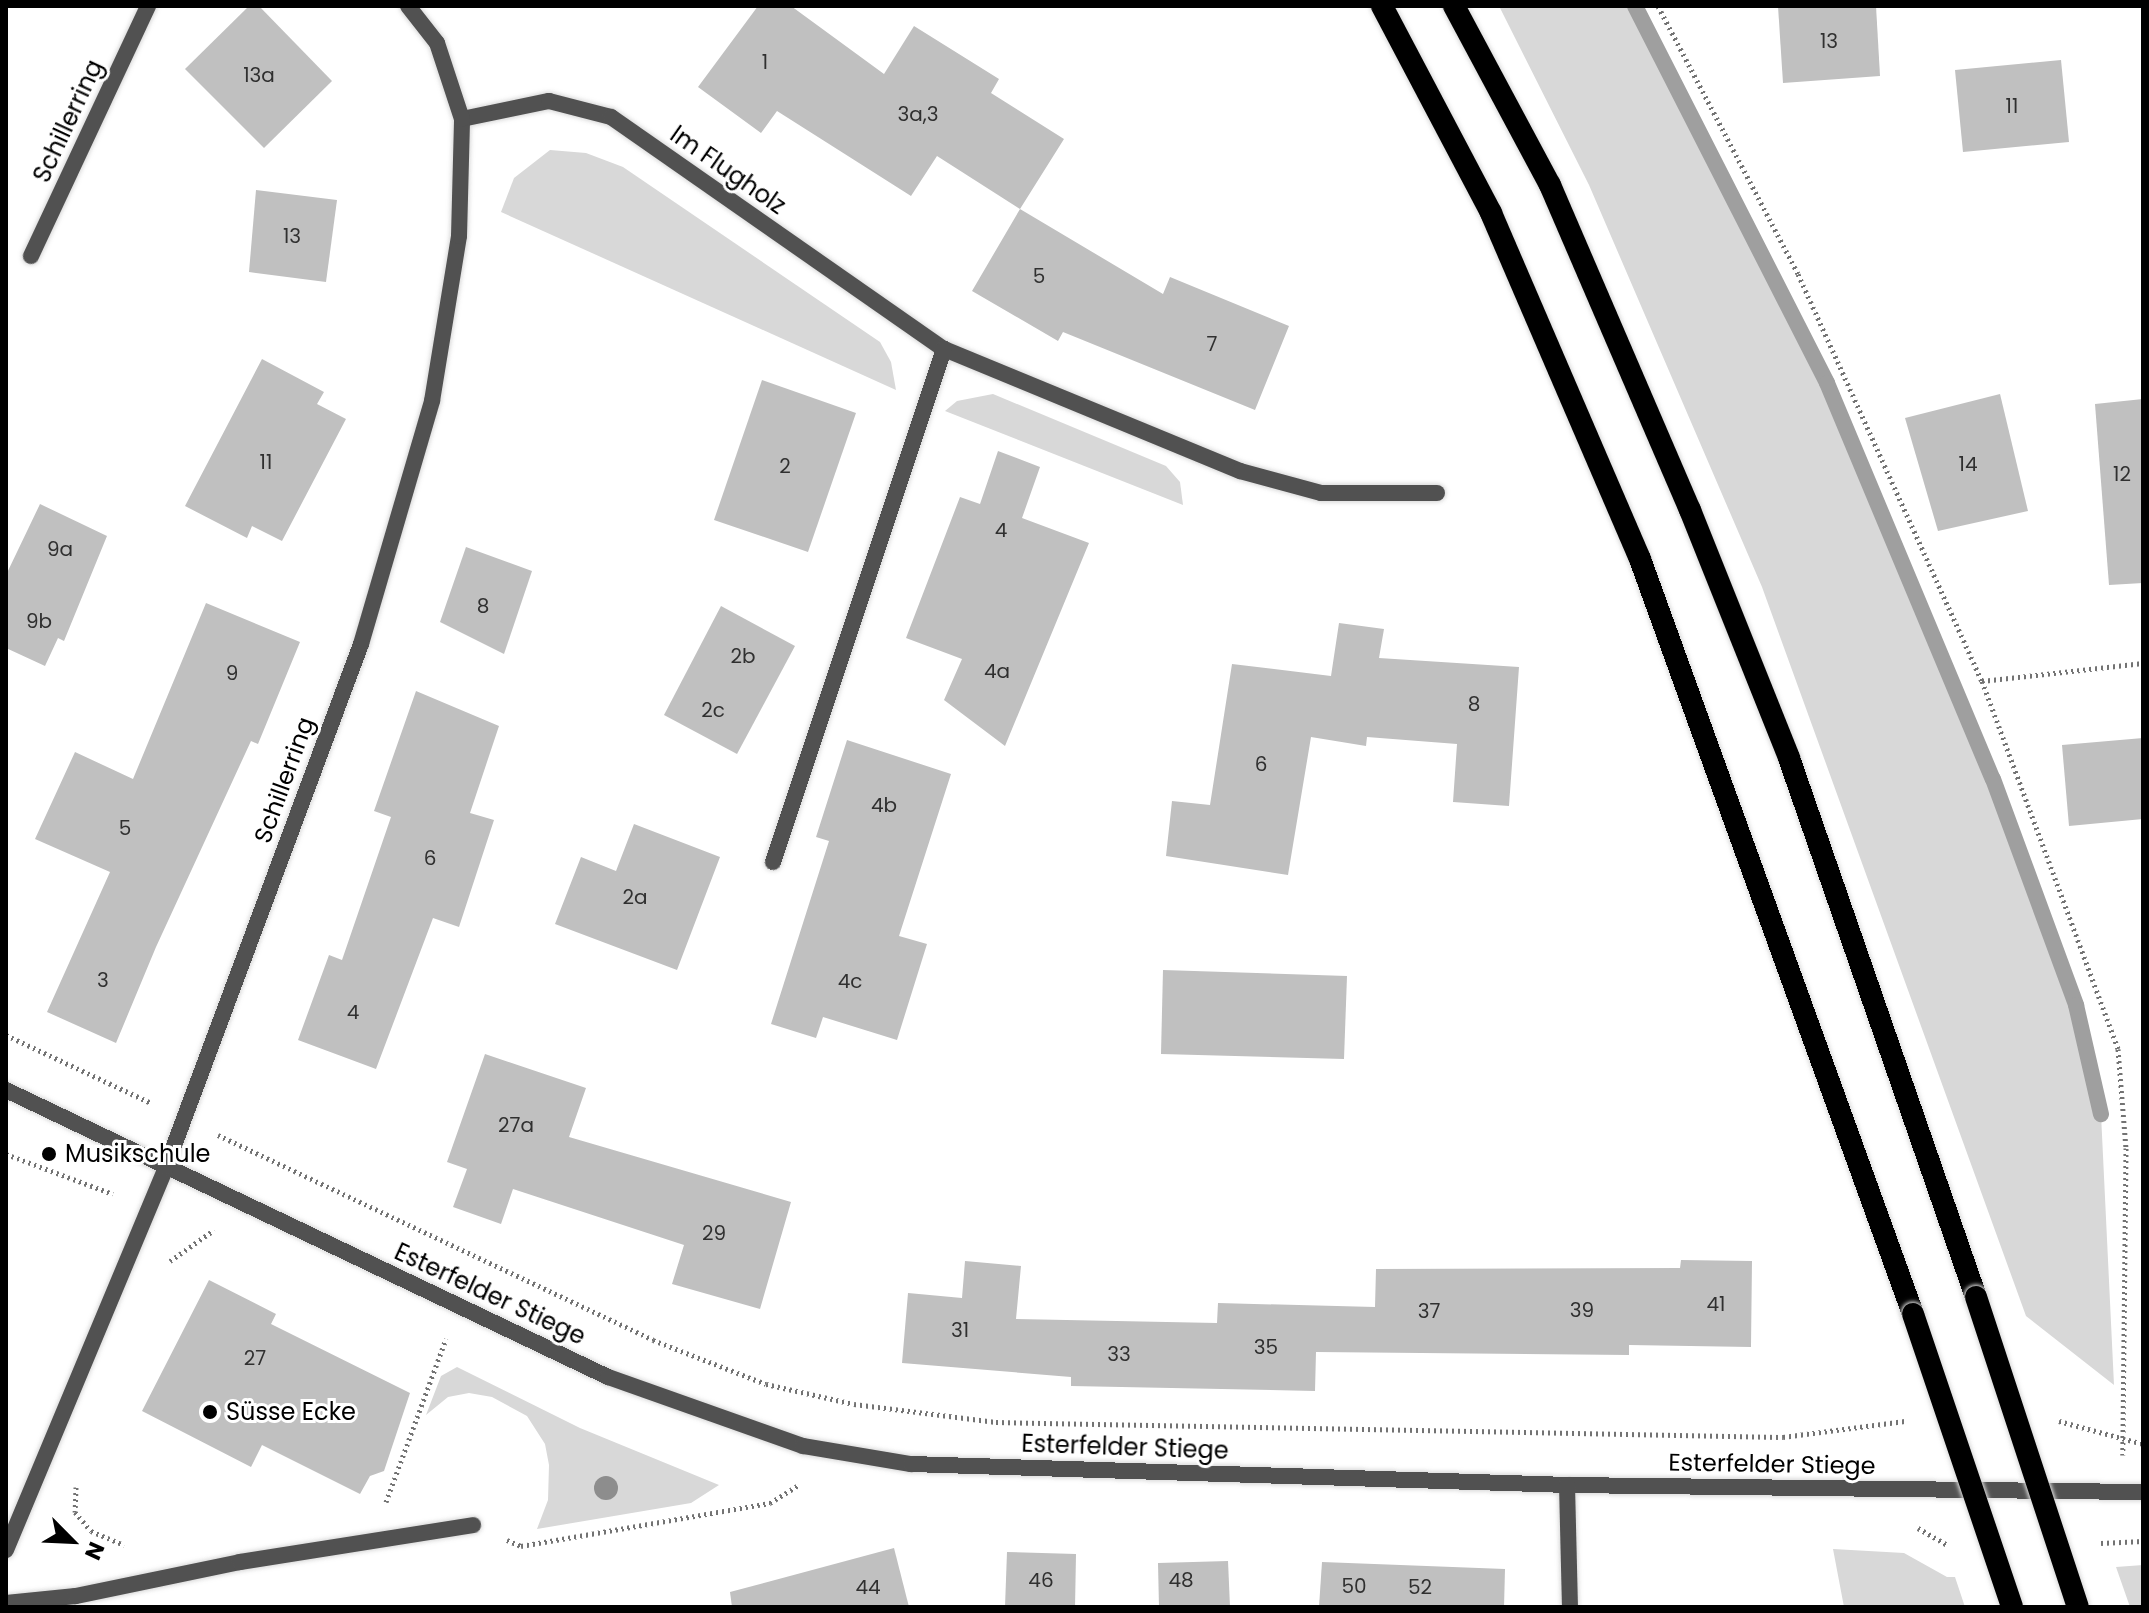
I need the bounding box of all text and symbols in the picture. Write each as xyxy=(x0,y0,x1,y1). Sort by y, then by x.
house number: 13 xyxy=(1820,29,1838,53)
house number: 1 xyxy=(762,50,768,74)
street label: Schillerring xyxy=(27,55,109,187)
house number: 13a xyxy=(243,63,275,87)
house number: 11 xyxy=(2006,94,2018,118)
house number: 3a,3 xyxy=(897,102,939,126)
street label: Im Flugholz xyxy=(665,120,791,220)
house number: 13 xyxy=(283,224,301,248)
house number: 5 xyxy=(1033,264,1045,288)
house number: 7 xyxy=(1207,332,1217,356)
house number: 11 xyxy=(260,450,272,474)
house number: 14 xyxy=(1959,452,1977,476)
house number: 2 xyxy=(779,454,791,478)
house number: 12 xyxy=(2113,462,2131,486)
house number: 4 xyxy=(995,518,1007,542)
house number: 9a xyxy=(47,537,73,561)
house number: 8 xyxy=(477,594,489,618)
house number: 9b xyxy=(26,609,52,633)
house number: 2b xyxy=(730,644,756,668)
house number: 4a xyxy=(984,659,1010,683)
house number: 9 xyxy=(226,661,238,685)
house number: 8 xyxy=(1468,692,1480,716)
house number: 2c xyxy=(701,698,725,722)
street label: Schillerring xyxy=(248,713,320,847)
house number: 6 xyxy=(1255,752,1267,776)
house number: 4b xyxy=(871,793,897,817)
house number: 5 xyxy=(119,816,131,840)
house number: 6 xyxy=(424,846,436,870)
house number: 2a xyxy=(622,885,648,909)
house number: 3 xyxy=(97,968,109,992)
house number: 4c xyxy=(838,969,862,993)
house number: 4 xyxy=(347,1000,359,1024)
house number: 27a xyxy=(498,1113,534,1137)
place label: Musikschule xyxy=(65,1140,210,1168)
marker: Musikschule xyxy=(40,1145,58,1163)
house number: 29 xyxy=(702,1221,726,1245)
street label: Esterfelder Stiege xyxy=(390,1237,590,1351)
house number: 41 xyxy=(1707,1292,1725,1316)
house number: 39 xyxy=(1570,1298,1594,1322)
house number: 37 xyxy=(1418,1299,1440,1323)
house number: 31 xyxy=(951,1318,969,1342)
house number: 35 xyxy=(1254,1335,1278,1359)
house number: 33 xyxy=(1107,1342,1131,1366)
house number: 27 xyxy=(244,1346,266,1370)
place label: Süsse Ecke xyxy=(226,1398,356,1426)
marker: Süsse Ecke xyxy=(201,1403,219,1421)
street label: Esterfelder Stiege xyxy=(1021,1429,1229,1465)
street label: Esterfelder Stiege xyxy=(1668,1448,1876,1480)
north arrow xyxy=(32,1501,112,1581)
text: N xyxy=(77,1537,112,1565)
house number: 46 xyxy=(1028,1568,1054,1592)
house number: 48 xyxy=(1168,1568,1194,1592)
house number: 50 xyxy=(1341,1574,1367,1598)
house number: 44 xyxy=(855,1575,881,1599)
house number: 52 xyxy=(1408,1575,1432,1599)

